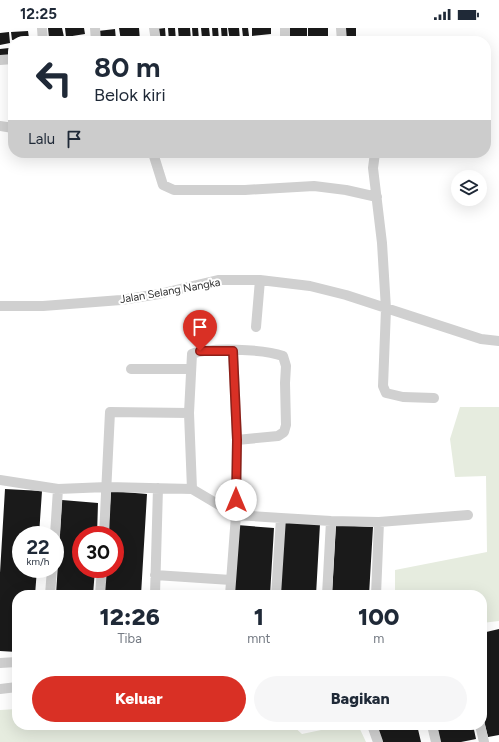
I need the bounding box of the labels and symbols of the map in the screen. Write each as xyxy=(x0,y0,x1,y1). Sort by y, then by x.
street label: Jalan Selang Nangka xyxy=(119,276,221,306)
pin xyxy=(183,310,217,351)
position arrow xyxy=(215,479,257,521)
speed limit sign: 30 xyxy=(72,526,124,578)

